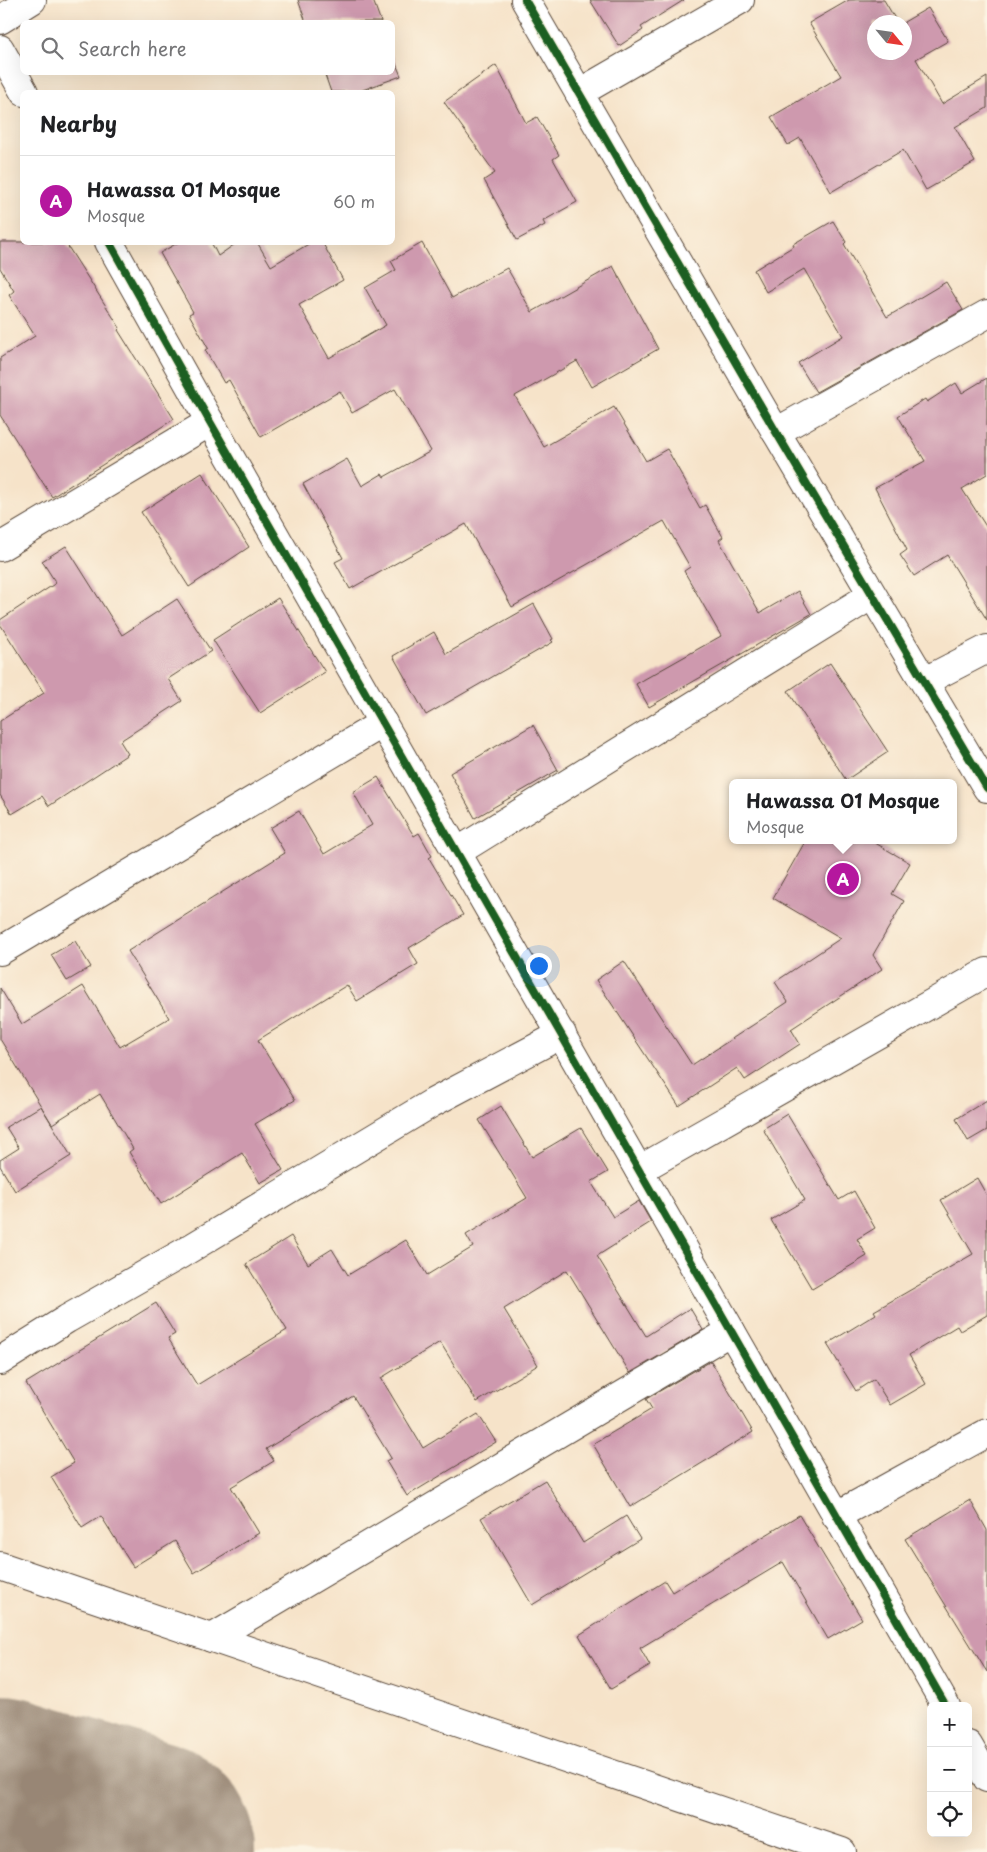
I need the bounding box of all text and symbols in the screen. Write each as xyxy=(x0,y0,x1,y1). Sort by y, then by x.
north arrow xyxy=(867,15,912,60)
search box xyxy=(20,20,395,75)
icon: search xyxy=(38,34,66,62)
text: Search here xyxy=(78,34,187,62)
text: Nearby xyxy=(40,107,117,139)
text: Hawassa 01 Mosque xyxy=(87,175,280,203)
text: A xyxy=(50,189,62,213)
text: 60 m xyxy=(333,189,375,213)
text: Mosque xyxy=(87,203,145,227)
popup xyxy=(729,779,957,844)
text: Hawassa 01 Mosque xyxy=(746,786,940,814)
text: Mosque xyxy=(746,814,805,838)
pin: A xyxy=(827,860,859,898)
your location xyxy=(526,953,552,979)
map controls xyxy=(927,1702,972,1837)
button: + xyxy=(927,1702,972,1747)
button: − xyxy=(927,1747,972,1792)
button: locate xyxy=(927,1792,972,1837)

